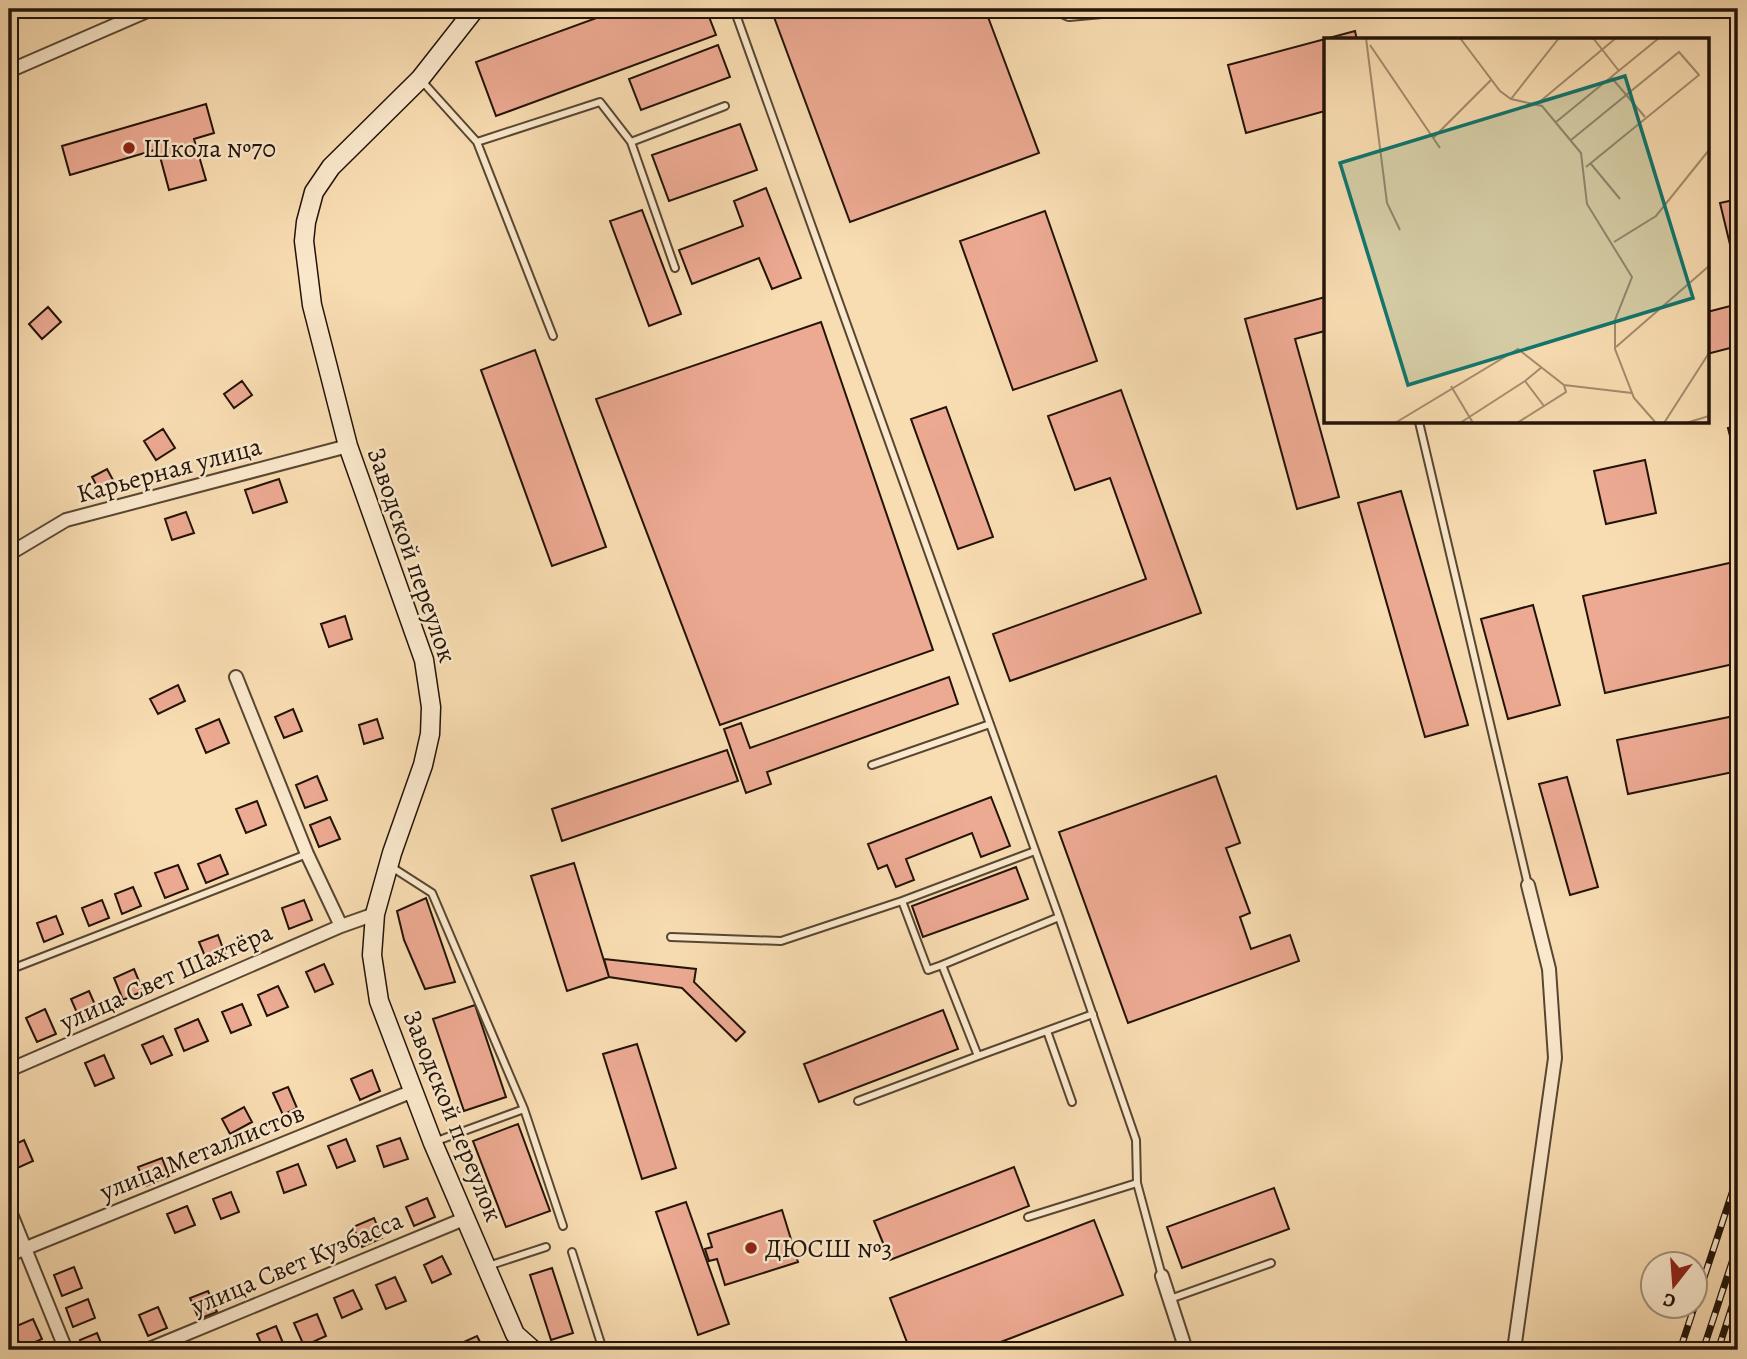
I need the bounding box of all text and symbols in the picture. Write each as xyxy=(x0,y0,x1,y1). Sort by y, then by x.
inset map xyxy=(1324,38,1708,424)
place label: Школа №70 xyxy=(143,131,276,166)
marker: Школа №70 xyxy=(121,140,137,156)
street label: Карьерная улица xyxy=(73,428,265,512)
street label: Заводской переулок xyxy=(359,443,465,667)
street label: улица Свет Шахтёра xyxy=(53,914,278,1040)
street label: Заводской переулок xyxy=(395,1005,511,1227)
street label: улица Металлистов xyxy=(94,1095,310,1209)
street label: улица Свет Кузбасса xyxy=(185,1203,408,1324)
place label: ДЮСШ №3 xyxy=(765,1231,892,1266)
marker: ДЮСШ №3 xyxy=(743,1240,759,1256)
north arrow xyxy=(1638,1250,1708,1320)
text: С xyxy=(1660,1286,1679,1314)

